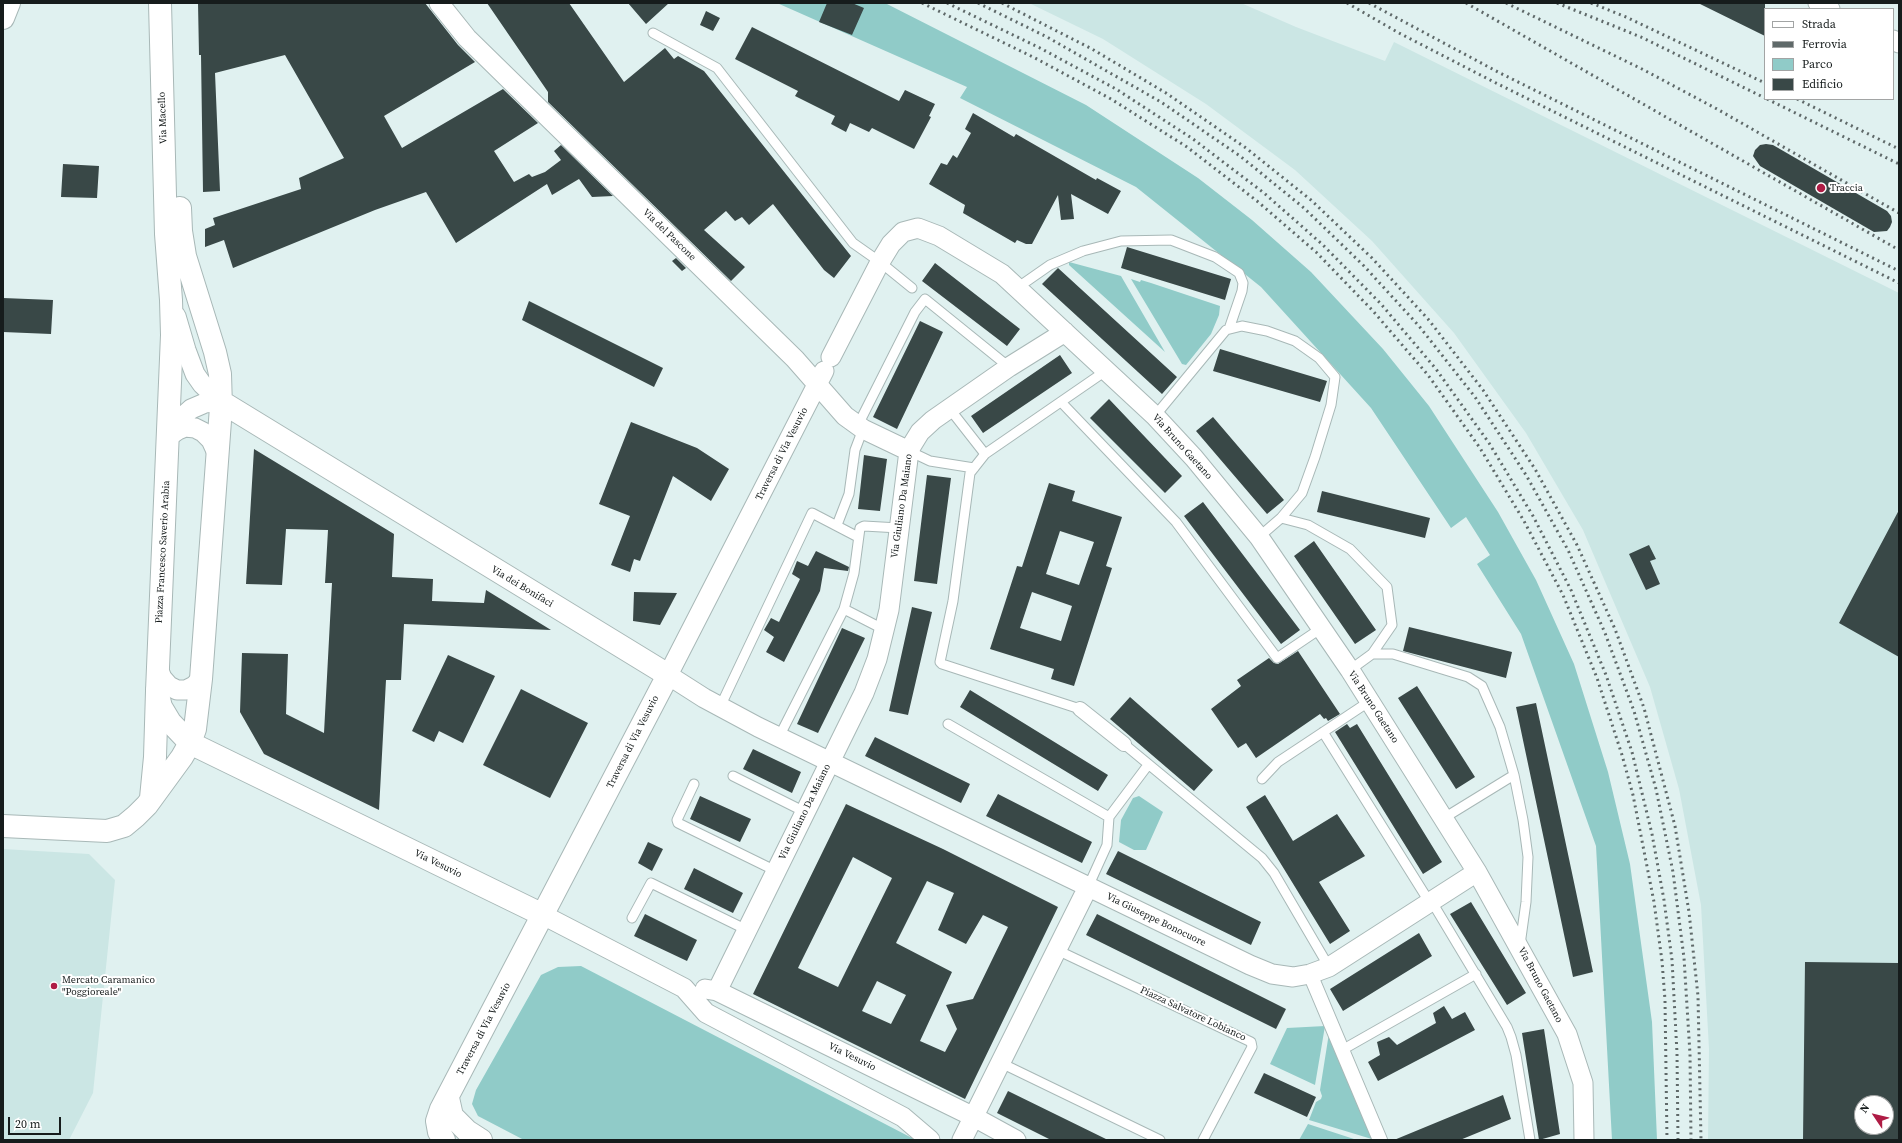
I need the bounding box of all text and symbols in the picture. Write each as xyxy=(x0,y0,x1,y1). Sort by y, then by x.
legend xyxy=(1764,8,1894,100)
text: Strada xyxy=(1802,16,1836,32)
text: Ferrovia xyxy=(1802,36,1847,52)
text: Parco xyxy=(1802,56,1833,72)
text: Edificio xyxy=(1802,76,1843,92)
street label: Via Macello xyxy=(156,92,170,144)
marker: Traccia xyxy=(1815,182,1827,194)
place label: Traccia xyxy=(1830,182,1863,194)
street label: Via del Pascone xyxy=(640,206,698,264)
street label: Traversa di Via Vesuvio xyxy=(753,405,811,503)
street label: Via Bruno Gaetano xyxy=(1149,412,1215,482)
street label: Via Giuliano Da Maiano xyxy=(889,453,915,559)
street label: Piazza Francesco Saverio Arabia xyxy=(153,480,173,624)
street label: Via dei Bonifaci xyxy=(489,564,555,610)
street label: Via Bruno Gaetano xyxy=(1345,669,1401,745)
street label: Traversa di Via Vesuvio xyxy=(604,693,662,791)
street label: Via Giuliano Da Maiano xyxy=(777,762,833,862)
street label: Via Vesuvio xyxy=(412,847,464,881)
street label: Via Giuseppe Bonocuore xyxy=(1104,891,1208,949)
street label: Via Bruno Gaetano xyxy=(1515,945,1565,1025)
place label: Mercato Caramanico "Poggioreale" xyxy=(62,974,155,998)
marker: Mercato Caramanico "Poggioreale" xyxy=(49,981,59,991)
street label: Traversa di Via Vesuvio xyxy=(455,981,513,1077)
street label: Piazza Salvatore Lobianco xyxy=(1138,984,1248,1044)
street label: Via Vesuvio xyxy=(826,1040,878,1074)
north arrow xyxy=(1854,1095,1894,1135)
text: N xyxy=(1856,1101,1873,1116)
scale bar xyxy=(10,1109,63,1135)
text: 20 m xyxy=(15,1116,41,1132)

